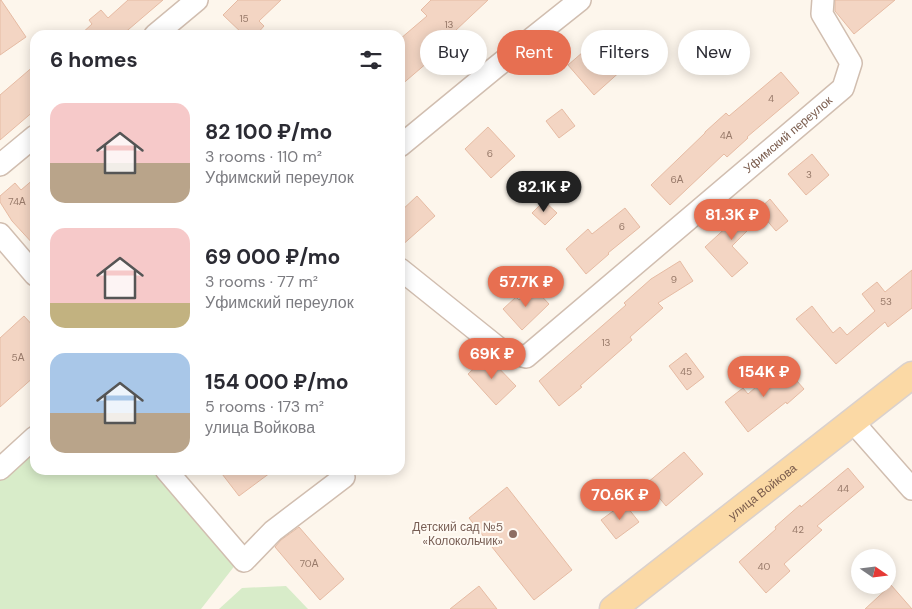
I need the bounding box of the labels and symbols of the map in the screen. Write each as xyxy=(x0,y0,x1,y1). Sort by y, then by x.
house number: 15 xyxy=(239,12,249,25)
house number: 13 xyxy=(444,18,454,31)
street label: Уфимский переулок xyxy=(740,92,836,177)
house number: 4 xyxy=(768,92,774,105)
house number: 4А xyxy=(720,129,733,142)
house number: 6 xyxy=(487,147,493,160)
house number: 3 xyxy=(806,168,812,181)
pin: 82.1K ₽ xyxy=(498,170,590,213)
house number: 6А xyxy=(671,173,684,186)
house number: 74А xyxy=(8,195,26,208)
pin: 81.3K ₽ xyxy=(686,198,778,241)
house number: 6 xyxy=(619,220,625,233)
pin: 57.7K ₽ xyxy=(480,266,572,308)
house number: 9 xyxy=(671,273,677,286)
house number: 53 xyxy=(880,295,892,308)
house number: 13 xyxy=(601,336,611,349)
pin: 69K ₽ xyxy=(457,338,527,380)
house number: 5А xyxy=(12,351,25,364)
pin: 154K ₽ xyxy=(723,356,805,398)
house number: 45 xyxy=(680,365,692,378)
street label: улица Войкова xyxy=(725,460,800,524)
pin: 70.6K ₽ xyxy=(574,478,666,521)
house number: 44 xyxy=(837,482,849,495)
place label: Детский сад №5 «Колокольчик» xyxy=(412,519,503,549)
house number: 42 xyxy=(792,523,804,536)
marker: Детский сад №5 «Колокольчик» xyxy=(507,528,519,540)
north arrow xyxy=(851,549,896,594)
house number: 70А xyxy=(300,557,319,570)
house number: 40 xyxy=(758,560,771,573)

